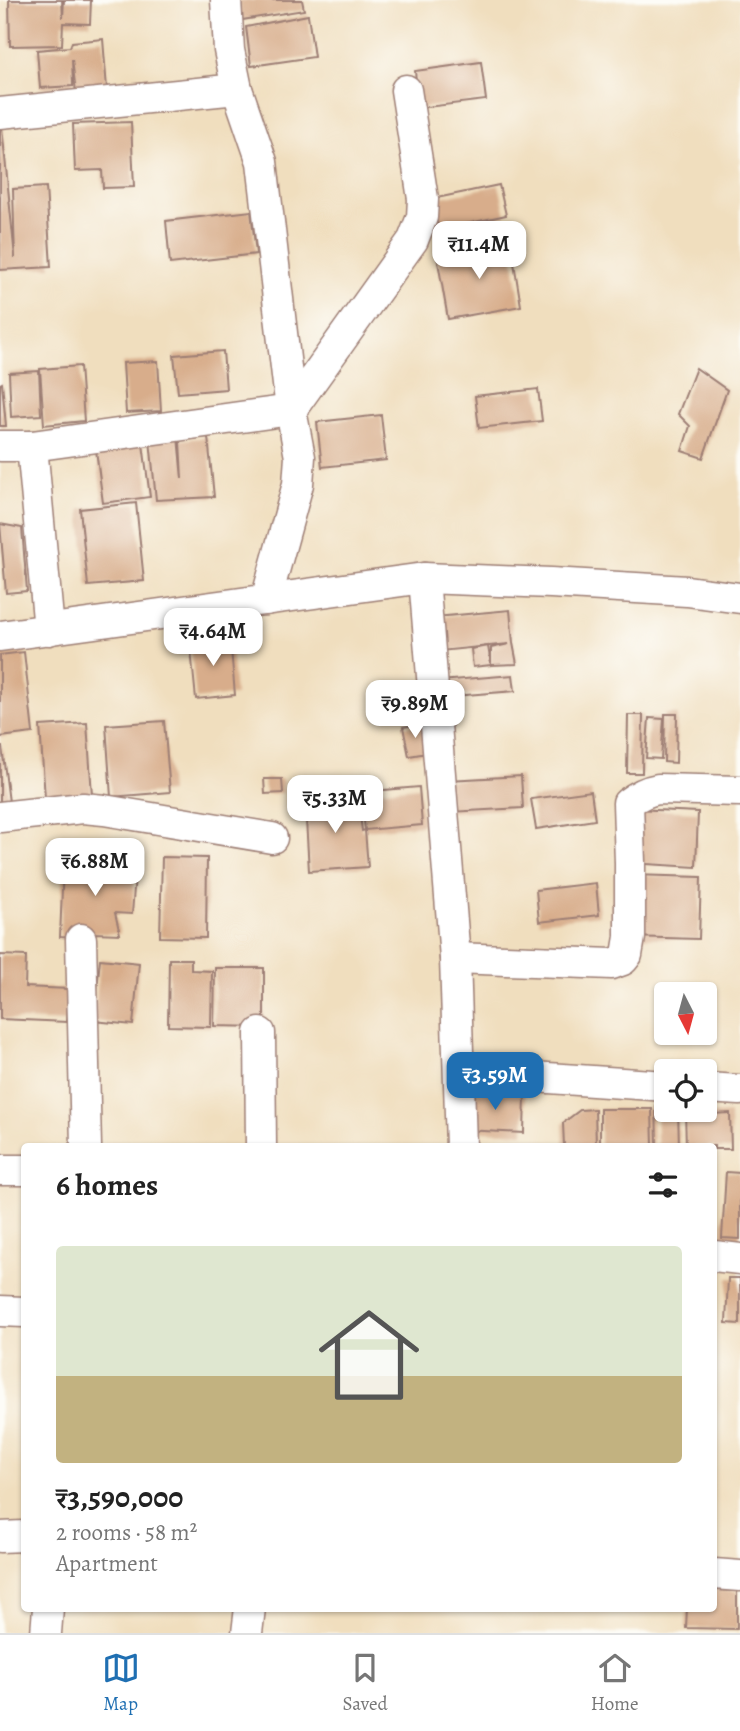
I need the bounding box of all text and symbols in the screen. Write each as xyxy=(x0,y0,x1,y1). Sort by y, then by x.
pin: ₹11.4M xyxy=(422,222,536,281)
text: ₹11.4M xyxy=(448,228,510,259)
pin: ₹4.64M xyxy=(156,608,270,668)
text: ₹4.64M xyxy=(180,615,246,646)
pin: ₹9.89M xyxy=(358,680,472,740)
text: ₹9.89M xyxy=(382,687,448,718)
pin: ₹5.33M xyxy=(278,776,392,835)
text: ₹5.33M xyxy=(303,782,367,813)
pin: ₹6.88M xyxy=(38,838,152,898)
text: ₹6.88M xyxy=(61,845,129,876)
north arrow xyxy=(654,982,718,1045)
map controls xyxy=(654,982,717,1122)
pin: ₹3.59M xyxy=(438,1052,552,1112)
text: ₹3.59M xyxy=(463,1059,527,1090)
button: locate xyxy=(654,1059,717,1122)
text: 6 homes xyxy=(56,1165,158,1205)
icon: filters xyxy=(644,1166,682,1204)
icon: home xyxy=(306,1292,432,1418)
text: ₹3,590,000 xyxy=(56,1477,183,1517)
text: 2 rooms · 58 m² xyxy=(56,1517,197,1548)
text: Apartment xyxy=(56,1548,158,1579)
tab: Map xyxy=(102,1649,140,1717)
tab: Saved xyxy=(343,1649,388,1717)
tab: Home xyxy=(591,1649,638,1717)

